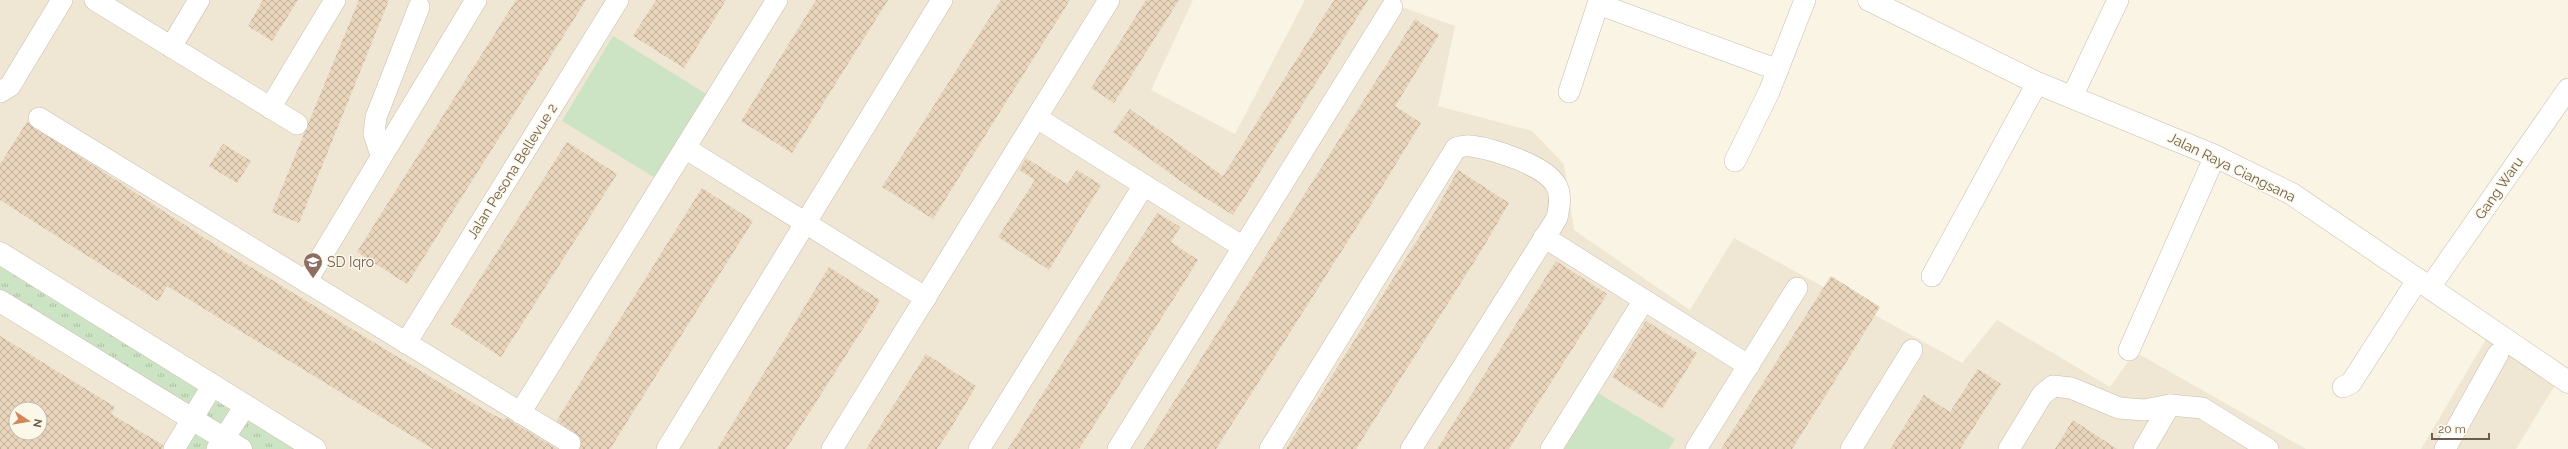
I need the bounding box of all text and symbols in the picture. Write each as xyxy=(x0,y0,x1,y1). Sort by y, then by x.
street label: Jalan Pesona Bellevue 2 xyxy=(464,100,560,242)
street label: Jalan Raya Ciangsana xyxy=(2166,129,2298,205)
street label: Gang Waru xyxy=(2472,154,2526,222)
school or university icon: SD Iqro xyxy=(302,251,324,279)
place label: SD Iqro xyxy=(327,254,374,270)
north arrow xyxy=(8,401,48,441)
scale bar xyxy=(2432,415,2489,441)
text: N xyxy=(30,418,45,428)
text: 20 m xyxy=(2438,422,2466,436)

